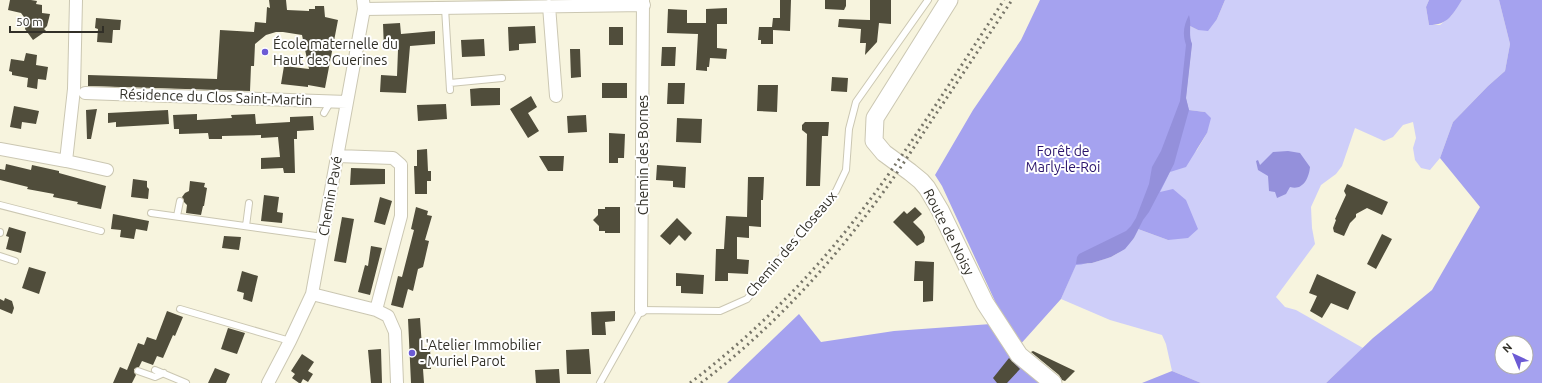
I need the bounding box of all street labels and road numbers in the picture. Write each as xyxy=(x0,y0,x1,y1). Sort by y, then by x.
street label: Résidence du Clos Saint-Martin xyxy=(119,86,313,108)
street label: Chemin des Bornes xyxy=(635,95,651,215)
street label: Chemin Pavé xyxy=(315,155,345,237)
street label: Route de Noisy xyxy=(920,186,978,278)
street label: Chemin des Closeaux xyxy=(742,188,840,300)

